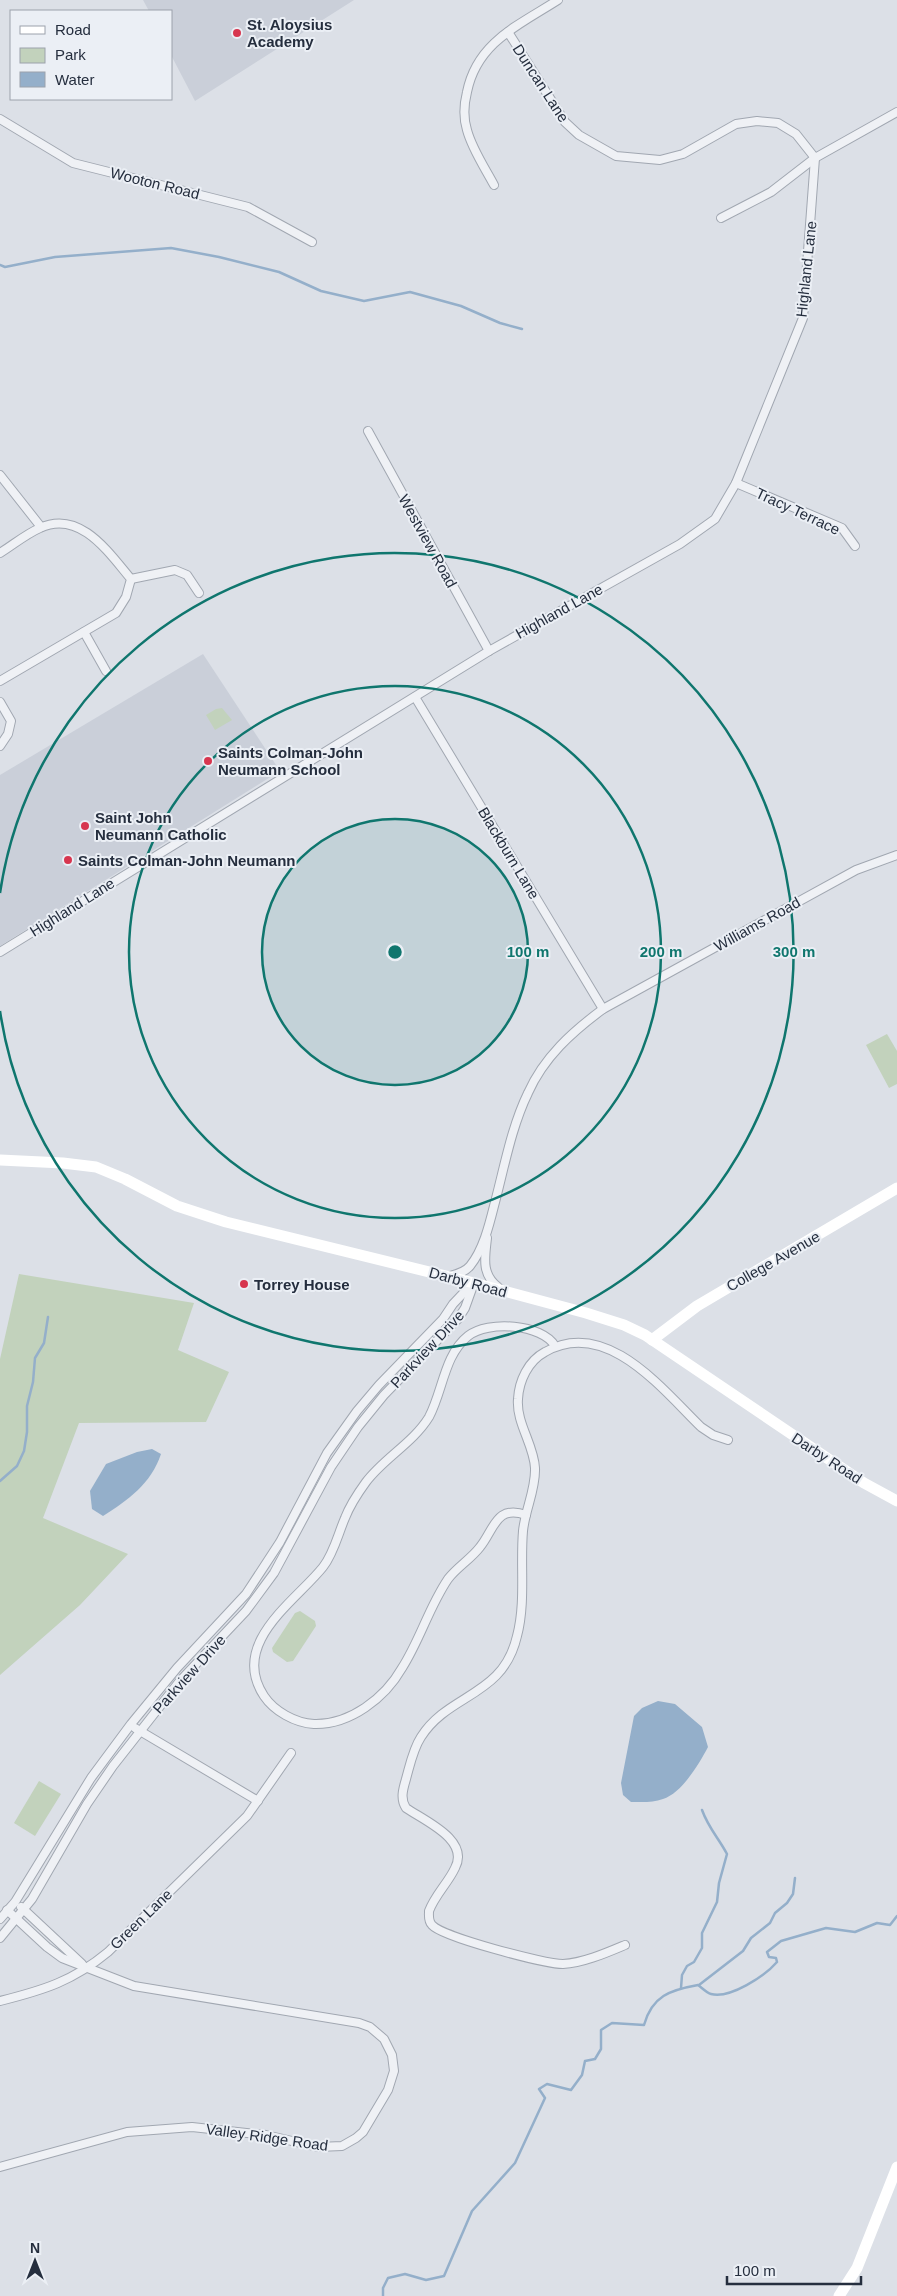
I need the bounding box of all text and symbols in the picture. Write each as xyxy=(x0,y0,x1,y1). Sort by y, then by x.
legend xyxy=(10,10,172,100)
place label: St. Aloysius Academy xyxy=(247,16,332,50)
text: Road xyxy=(55,21,91,38)
marker: St. Aloysius Academy xyxy=(231,27,243,39)
street label: Duncan Lane xyxy=(510,41,572,125)
text: Park xyxy=(55,46,86,63)
text: Water xyxy=(55,71,94,88)
street label: Wooton Road xyxy=(109,164,201,202)
street label: Highland Lane xyxy=(792,220,820,318)
street label: Tracy Terrace xyxy=(753,484,843,538)
street label: Westview Road xyxy=(395,491,461,591)
street label: Highland Lane xyxy=(513,580,605,642)
place label: Saints Colman-John Neumann School xyxy=(218,744,363,778)
marker: Saints Colman-John Neumann School xyxy=(202,755,214,767)
street label: Blackburn Lane xyxy=(475,804,543,902)
place label: Saint John Neumann Catholic xyxy=(95,809,227,843)
marker: Saint John Neumann Catholic xyxy=(79,820,91,832)
place label: Saints Colman-John Neumann xyxy=(78,852,296,869)
marker: Saints Colman-John Neumann xyxy=(62,854,74,866)
street label: Highland Lane xyxy=(26,874,118,940)
street label: Williams Road xyxy=(711,893,803,955)
centre of rings xyxy=(386,943,404,961)
text: 100 m xyxy=(507,943,549,960)
text: 200 m xyxy=(640,943,682,960)
text: 300 m xyxy=(773,943,815,960)
street label: College Avenue xyxy=(723,1227,823,1295)
street label: Darby Road xyxy=(427,1263,509,1301)
place label: Torrey House xyxy=(254,1276,350,1293)
marker: Torrey House xyxy=(238,1278,250,1290)
street label: Parkview Drive xyxy=(387,1307,467,1391)
street label: Darby Road xyxy=(789,1429,865,1487)
street label: Parkview Drive xyxy=(149,1631,229,1717)
street label: Green Lane xyxy=(107,1885,175,1953)
street label: Valley Ridge Road xyxy=(205,2120,329,2154)
north arrow xyxy=(10,2236,60,2286)
text: N xyxy=(30,2240,40,2256)
scale bar xyxy=(727,2254,861,2286)
text: 100 m xyxy=(734,2262,776,2279)

